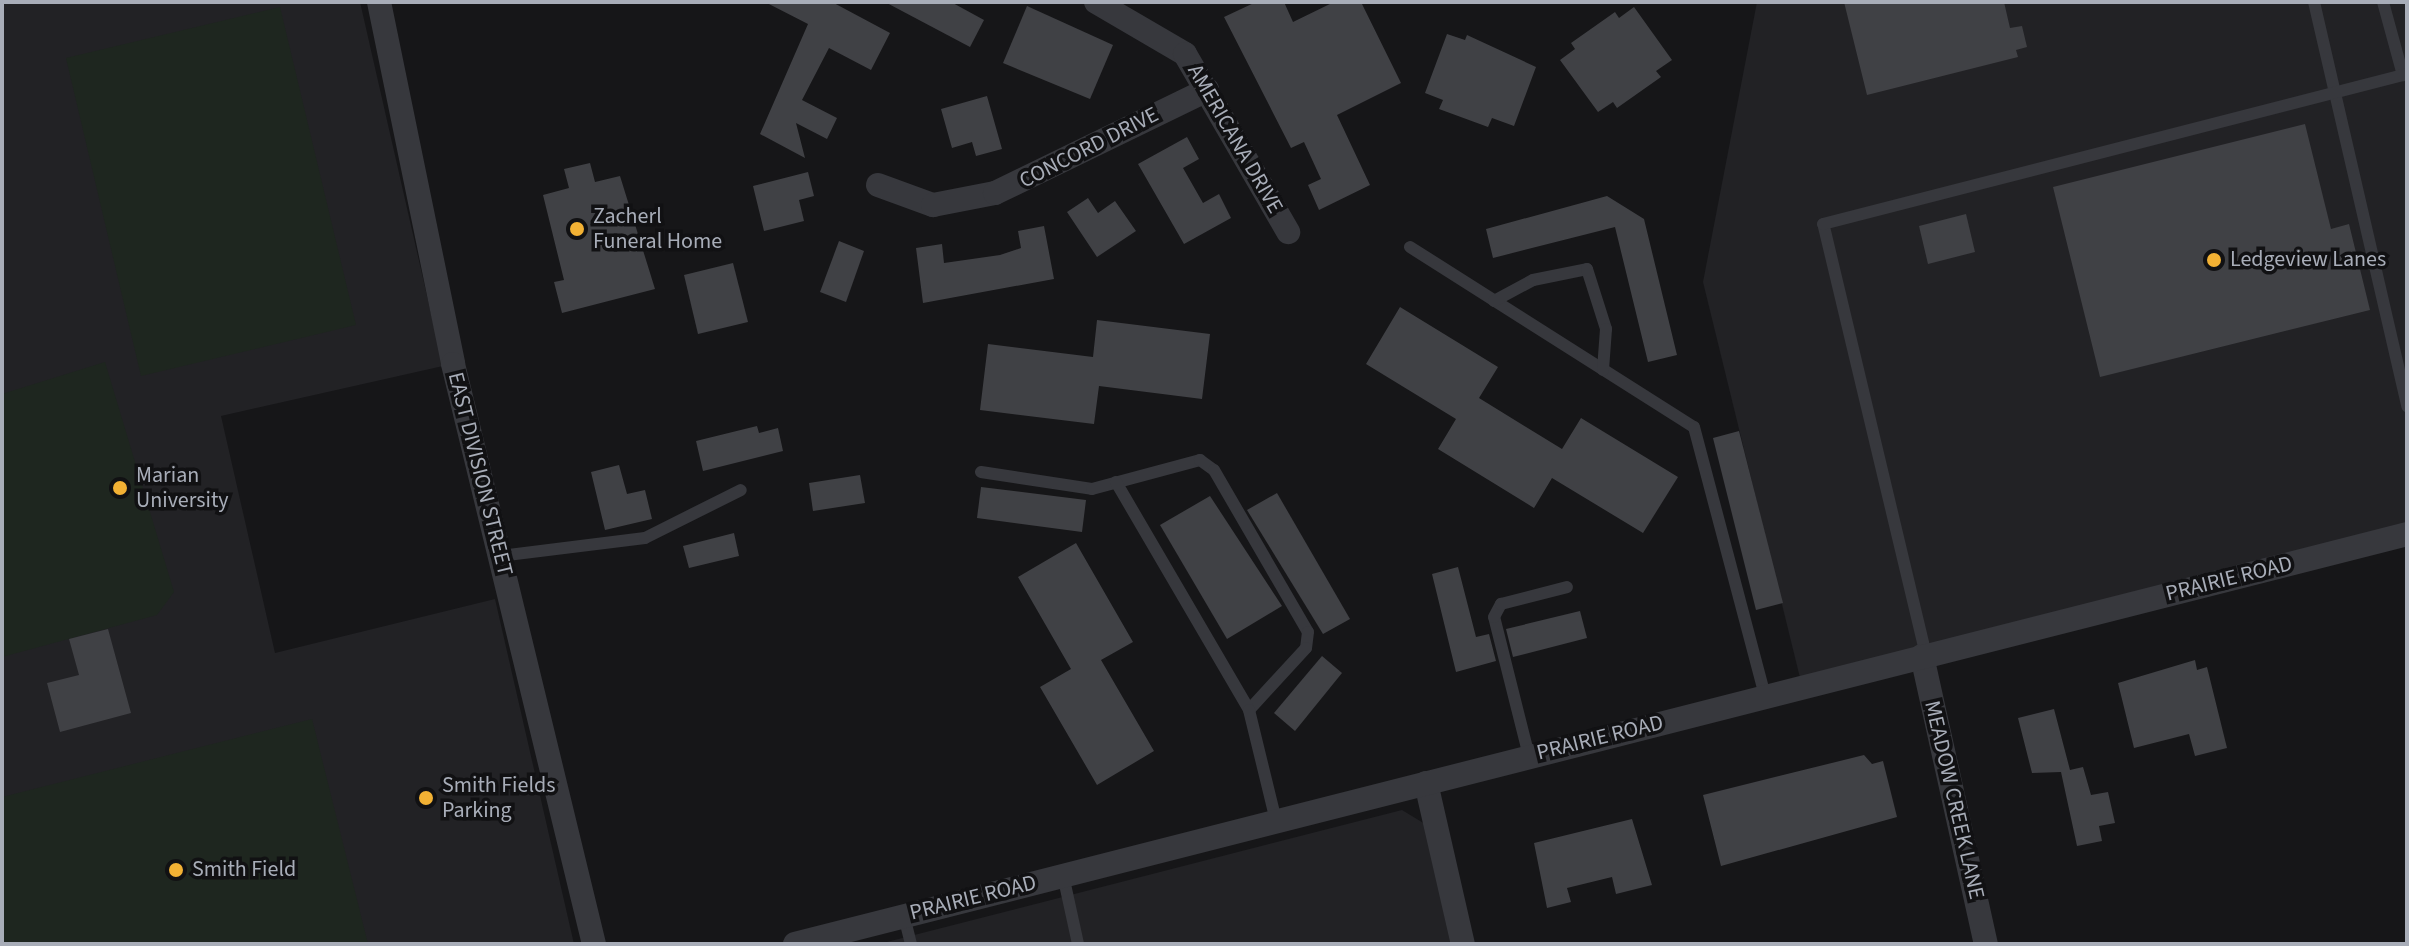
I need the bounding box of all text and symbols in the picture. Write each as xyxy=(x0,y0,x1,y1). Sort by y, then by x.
street label: AMERICANA DRIVE xyxy=(1182,60,1288,218)
street label: CONCORD DRIVE xyxy=(1015,102,1163,194)
place label: Zacherl Funeral Home xyxy=(593,203,722,254)
marker: Zacherl Funeral Home xyxy=(568,220,586,238)
place label: Ledgeview Lanes xyxy=(2230,247,2386,273)
marker: Ledgeview Lanes xyxy=(2205,251,2223,269)
street label: EAST DIVISION STREET xyxy=(442,369,518,579)
place label: Marian University xyxy=(136,462,229,514)
marker: Marian University xyxy=(111,479,129,497)
street label: PRAIRIE ROAD xyxy=(2163,551,2295,607)
street label: MEADOW CREEK LANE xyxy=(1918,698,1990,902)
street label: PRAIRIE ROAD xyxy=(1534,710,1666,766)
place label: Smith Fields Parking xyxy=(442,772,555,824)
marker: Smith Fields Parking xyxy=(417,789,435,807)
place label: Smith Field xyxy=(192,857,296,883)
marker: Smith Field xyxy=(167,861,185,879)
street label: PRAIRIE ROAD xyxy=(907,870,1039,926)

